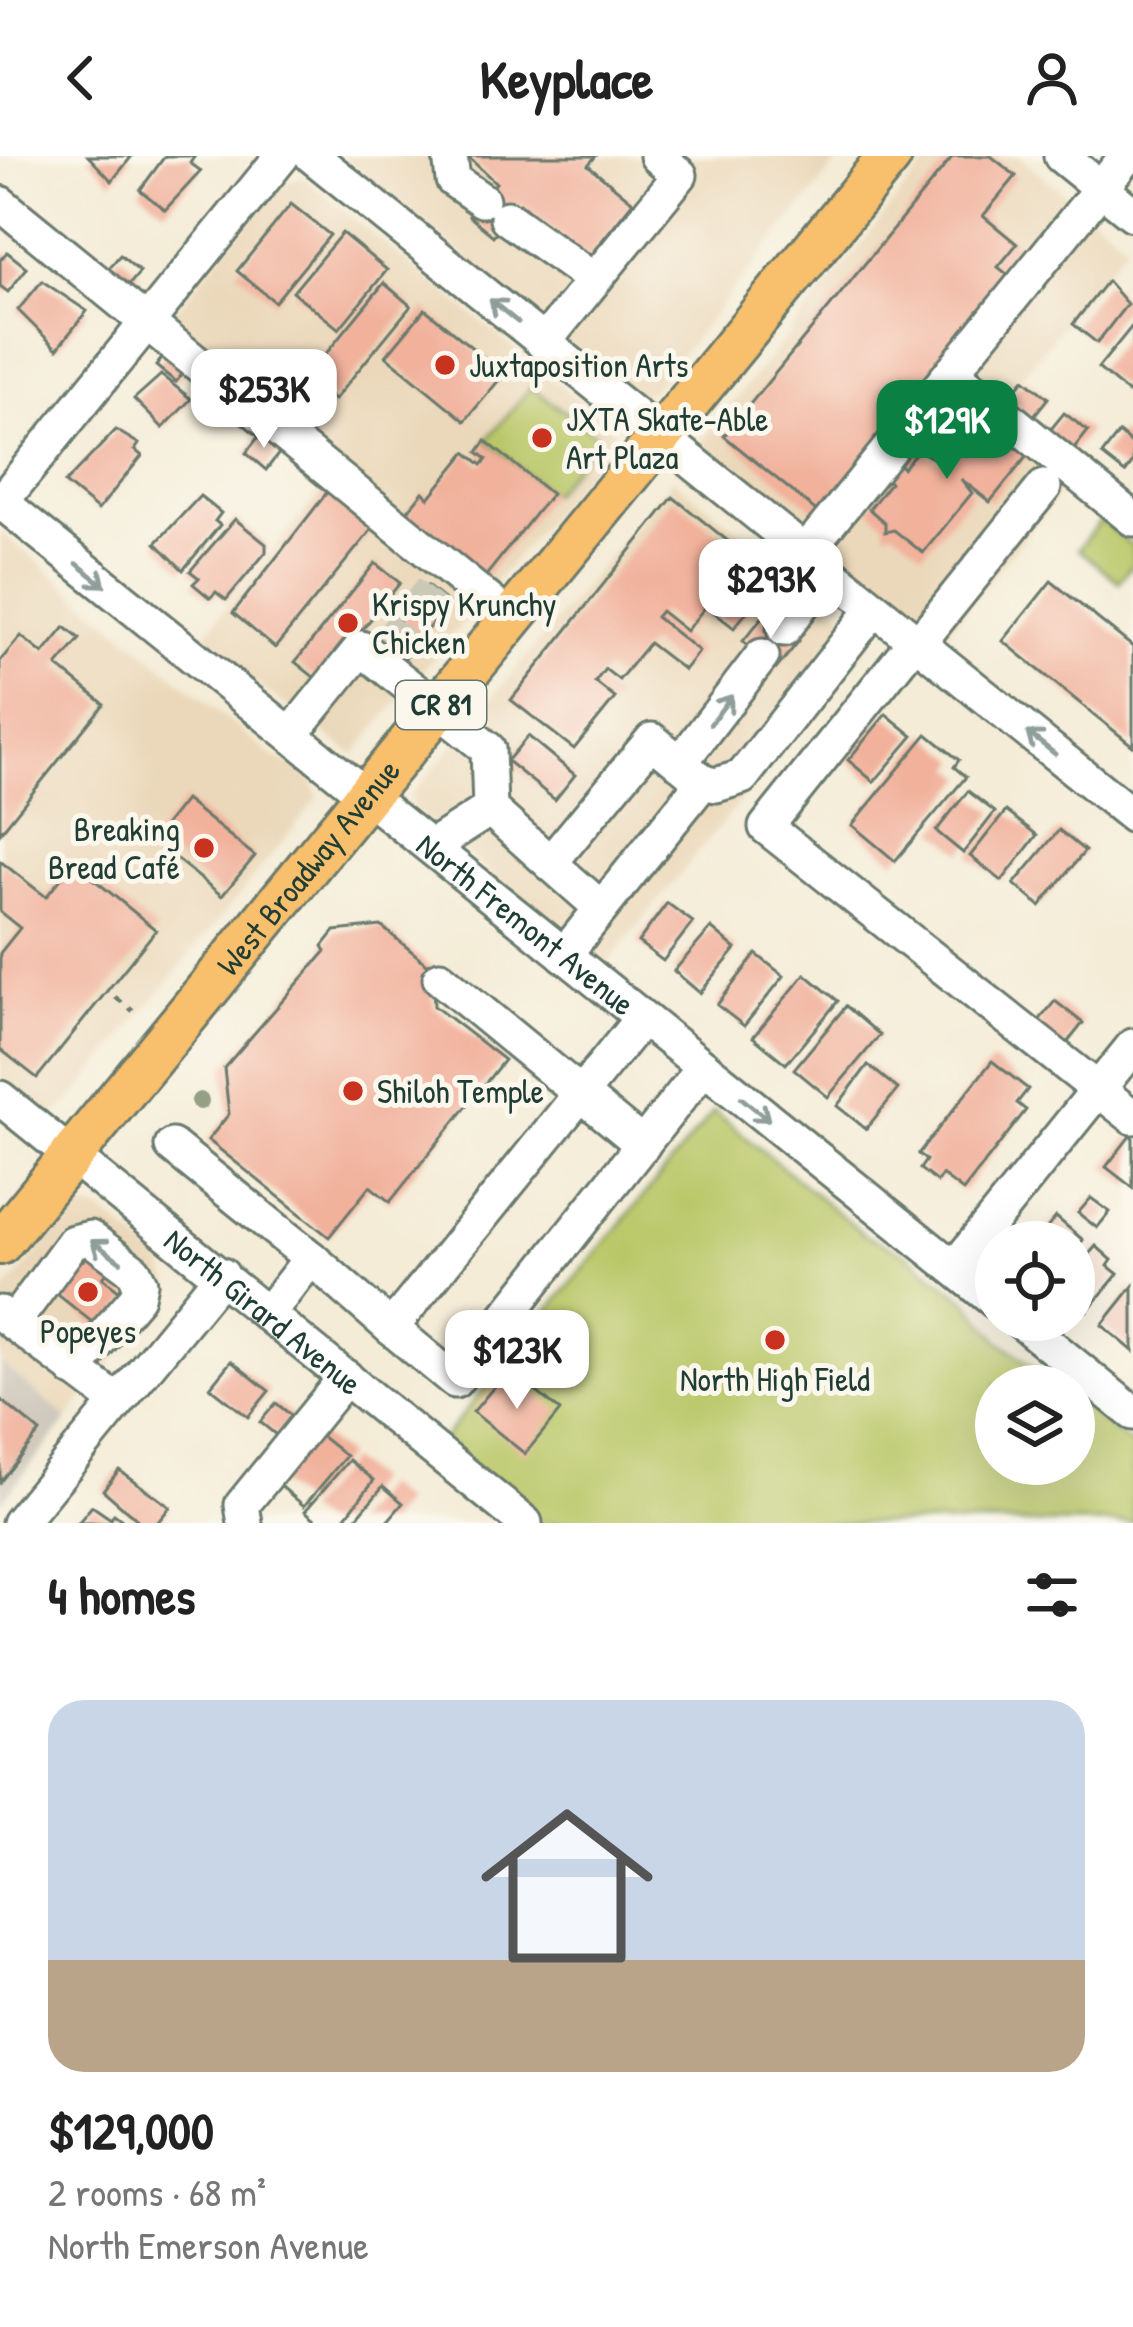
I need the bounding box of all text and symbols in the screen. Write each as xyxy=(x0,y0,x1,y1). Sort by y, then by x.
text: Keyplace xyxy=(480,42,653,115)
icon: back xyxy=(48,45,114,111)
icon: person xyxy=(1019,45,1085,111)
one-way arrow xyxy=(488,299,520,325)
place label: Juxtaposition Arts xyxy=(469,343,688,388)
pin: $253K xyxy=(180,349,348,451)
marker: Juxtaposition Arts xyxy=(432,352,458,378)
text: $253K xyxy=(218,361,310,414)
pin: $129K xyxy=(863,380,1031,482)
text: $129K xyxy=(904,392,990,445)
place label: JXTA Skate-Able Art Plaza xyxy=(566,397,768,479)
marker: JXTA Skate-Able Art Plaza xyxy=(529,425,555,451)
pin: $293K xyxy=(687,539,855,641)
text: $293K xyxy=(726,551,816,604)
one-way arrow xyxy=(74,561,106,588)
place label: Krispy Krunchy Chicken xyxy=(372,582,556,664)
marker: Krispy Krunchy Chicken xyxy=(335,610,361,636)
road number: CR 81 xyxy=(396,681,486,729)
one-way arrow xyxy=(707,694,734,726)
one-way arrow xyxy=(1026,730,1058,757)
street label: West Broadway Avenue xyxy=(206,750,410,984)
place label: Breaking Bread Café xyxy=(48,807,180,889)
street label: North Fremont Avenue xyxy=(408,823,644,1025)
marker: Breaking Bread Café xyxy=(191,835,217,861)
place label: Shiloh Temple xyxy=(377,1069,544,1114)
marker: Shiloh Temple xyxy=(340,1078,366,1104)
one-way arrow xyxy=(738,1095,770,1121)
street label: North Girard Avenue xyxy=(156,1218,371,1405)
map controls xyxy=(975,1221,1095,1485)
button: locate xyxy=(975,1221,1095,1341)
one-way arrow xyxy=(90,1238,123,1264)
marker: Popeyes xyxy=(75,1279,101,1305)
place label: Popeyes xyxy=(40,1309,136,1354)
pin: $123K xyxy=(433,1310,601,1412)
text: $123K xyxy=(472,1322,562,1375)
marker: North High Field xyxy=(762,1327,788,1353)
place label: North High Field xyxy=(680,1357,870,1402)
button: layers xyxy=(975,1365,1095,1485)
text: 4 homes xyxy=(48,1561,195,1630)
icon: filters xyxy=(1019,1562,1085,1628)
icon: home xyxy=(459,1778,675,1994)
text: $129,000 xyxy=(48,2096,214,2165)
text: 2 rooms · 68 m² xyxy=(48,2165,266,2218)
text: North Emerson Avenue xyxy=(48,2218,369,2271)

